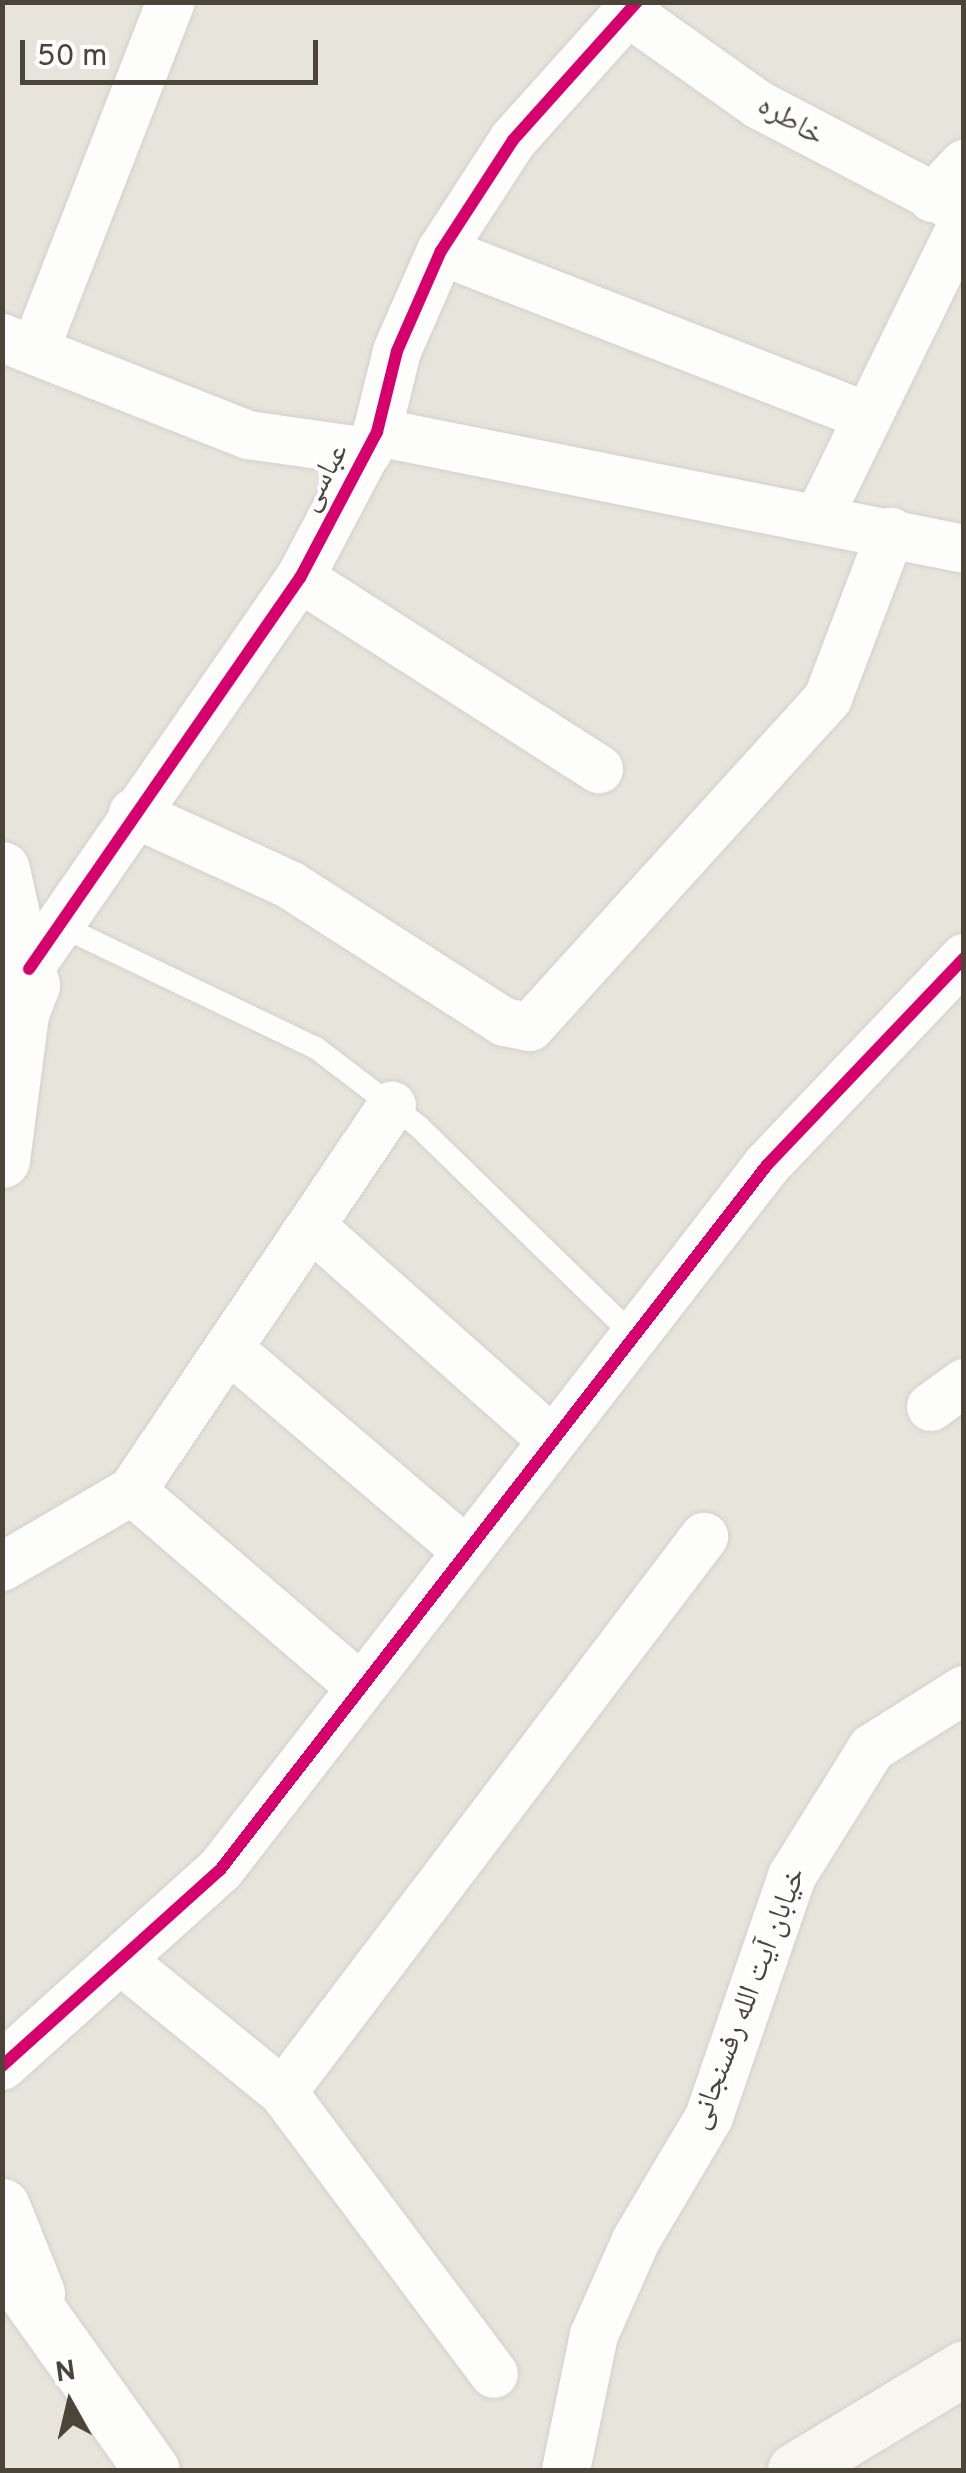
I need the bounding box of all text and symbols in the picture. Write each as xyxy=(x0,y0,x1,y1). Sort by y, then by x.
scale bar xyxy=(25,20,322,82)
text: 50 m xyxy=(37,39,107,76)
street label: خاطره xyxy=(750,89,830,155)
street label: عباسی xyxy=(292,438,358,518)
street label: خیابان آیت الله رفسنجانی xyxy=(682,1863,816,2135)
north arrow xyxy=(20,2353,120,2453)
text: N xyxy=(53,2354,78,2393)

